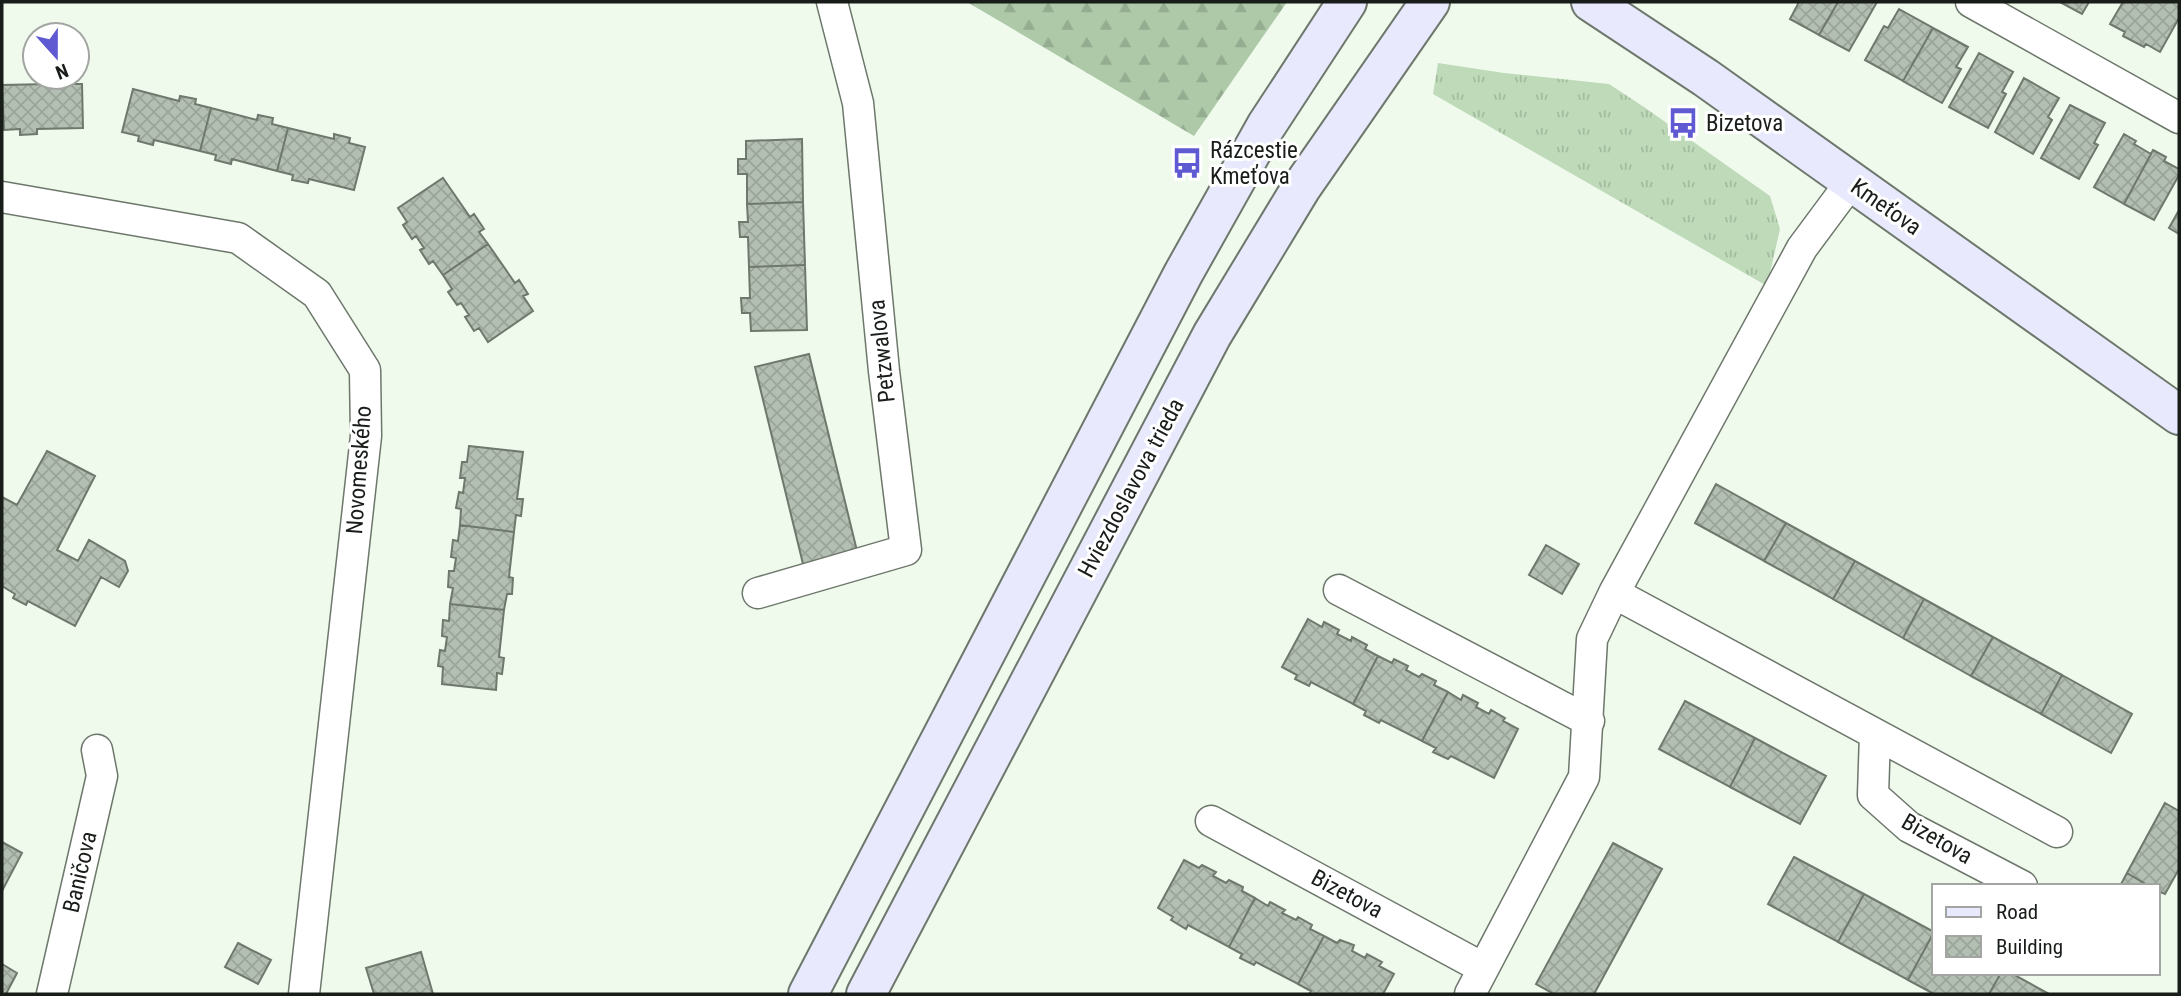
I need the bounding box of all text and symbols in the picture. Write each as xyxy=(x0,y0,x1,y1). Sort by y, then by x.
north arrow xyxy=(21,21,91,91)
text: N xyxy=(52,59,71,84)
bus stop icon: Bizetova xyxy=(1666,106,1700,140)
place label: Bizetova xyxy=(1706,110,1783,137)
place label: Rázcestie Kmeťova xyxy=(1210,137,1298,190)
bus stop icon: Rázcestie Kmeťova xyxy=(1170,146,1204,180)
street label: Kmeťova xyxy=(1846,173,1926,241)
street label: Petzwalova xyxy=(863,298,901,404)
street label: Hviezdoslavova trieda xyxy=(1072,394,1190,582)
street label: Novomeského xyxy=(341,405,377,535)
street label: Bizetova xyxy=(1897,808,1977,870)
street label: Baničova xyxy=(58,829,102,915)
street label: Bizetova xyxy=(1307,864,1387,924)
legend xyxy=(1932,884,2160,975)
text: Road xyxy=(1996,900,2038,924)
text: Building xyxy=(1996,935,2063,959)

